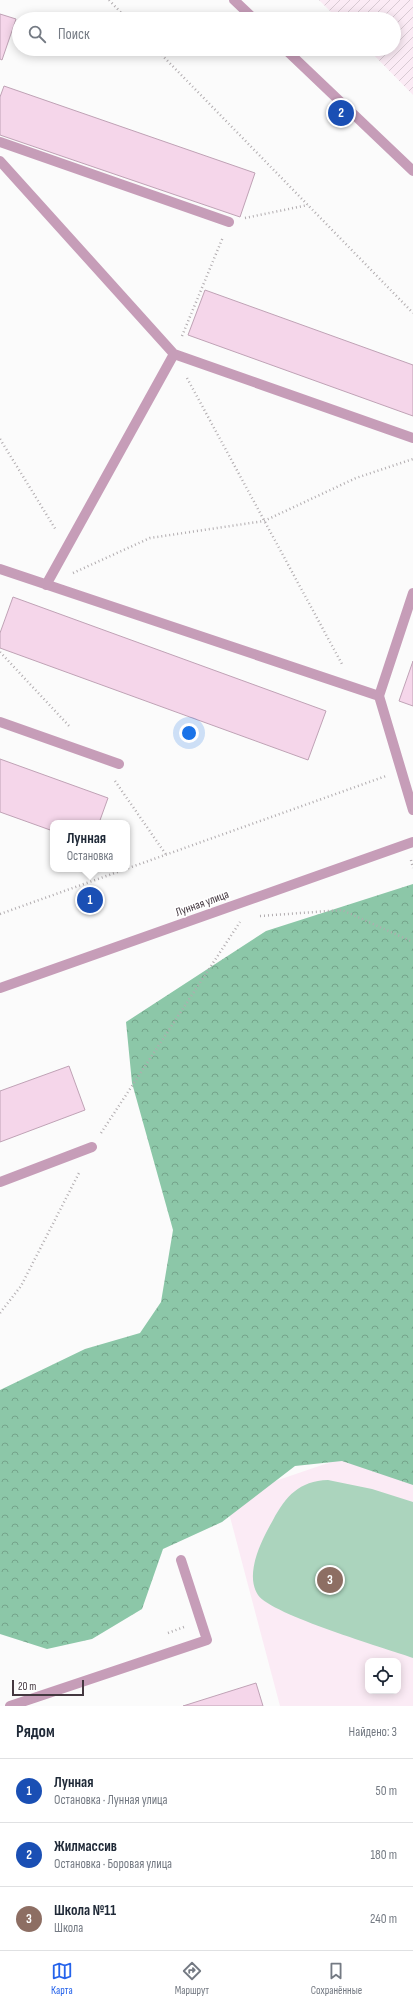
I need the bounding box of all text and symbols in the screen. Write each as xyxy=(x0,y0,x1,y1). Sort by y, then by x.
search box xyxy=(12,12,401,56)
icon: search xyxy=(26,23,48,45)
text: Поиск xyxy=(58,25,90,44)
pin: 2 xyxy=(328,98,354,128)
your location xyxy=(179,723,199,743)
popup xyxy=(50,820,130,872)
text: Лунная xyxy=(67,829,106,848)
text: Остановка xyxy=(67,848,113,864)
pin: 1 xyxy=(77,885,103,915)
street label: Лунная улица xyxy=(173,887,231,920)
pin: 3 xyxy=(317,1565,343,1595)
map controls xyxy=(365,1658,401,1694)
button: locate xyxy=(365,1658,401,1694)
scale bar xyxy=(12,1678,84,1697)
text: 20 m xyxy=(18,1680,36,1693)
text: Рядом xyxy=(16,1722,55,1742)
text: Найдено: 3 xyxy=(349,1724,397,1740)
text: Лунная xyxy=(54,1773,94,1792)
text: 1 xyxy=(26,1783,32,1799)
text: 50 m xyxy=(376,1783,397,1799)
text: Остановка · Лунная улица xyxy=(54,1792,168,1808)
text: Жилмассив xyxy=(54,1837,117,1856)
text: 2 xyxy=(26,1847,32,1863)
text: 180 m xyxy=(371,1847,397,1863)
text: Остановка · Боровая улица xyxy=(54,1856,172,1872)
text: Школа №11 xyxy=(54,1901,116,1920)
text: 3 xyxy=(26,1911,32,1927)
text: 240 m xyxy=(370,1911,397,1927)
text: Школа xyxy=(54,1920,83,1936)
tab: Карта xyxy=(51,1960,73,1997)
tab: Маршрут xyxy=(175,1960,209,1997)
tab: Сохранённые xyxy=(311,1960,362,1997)

